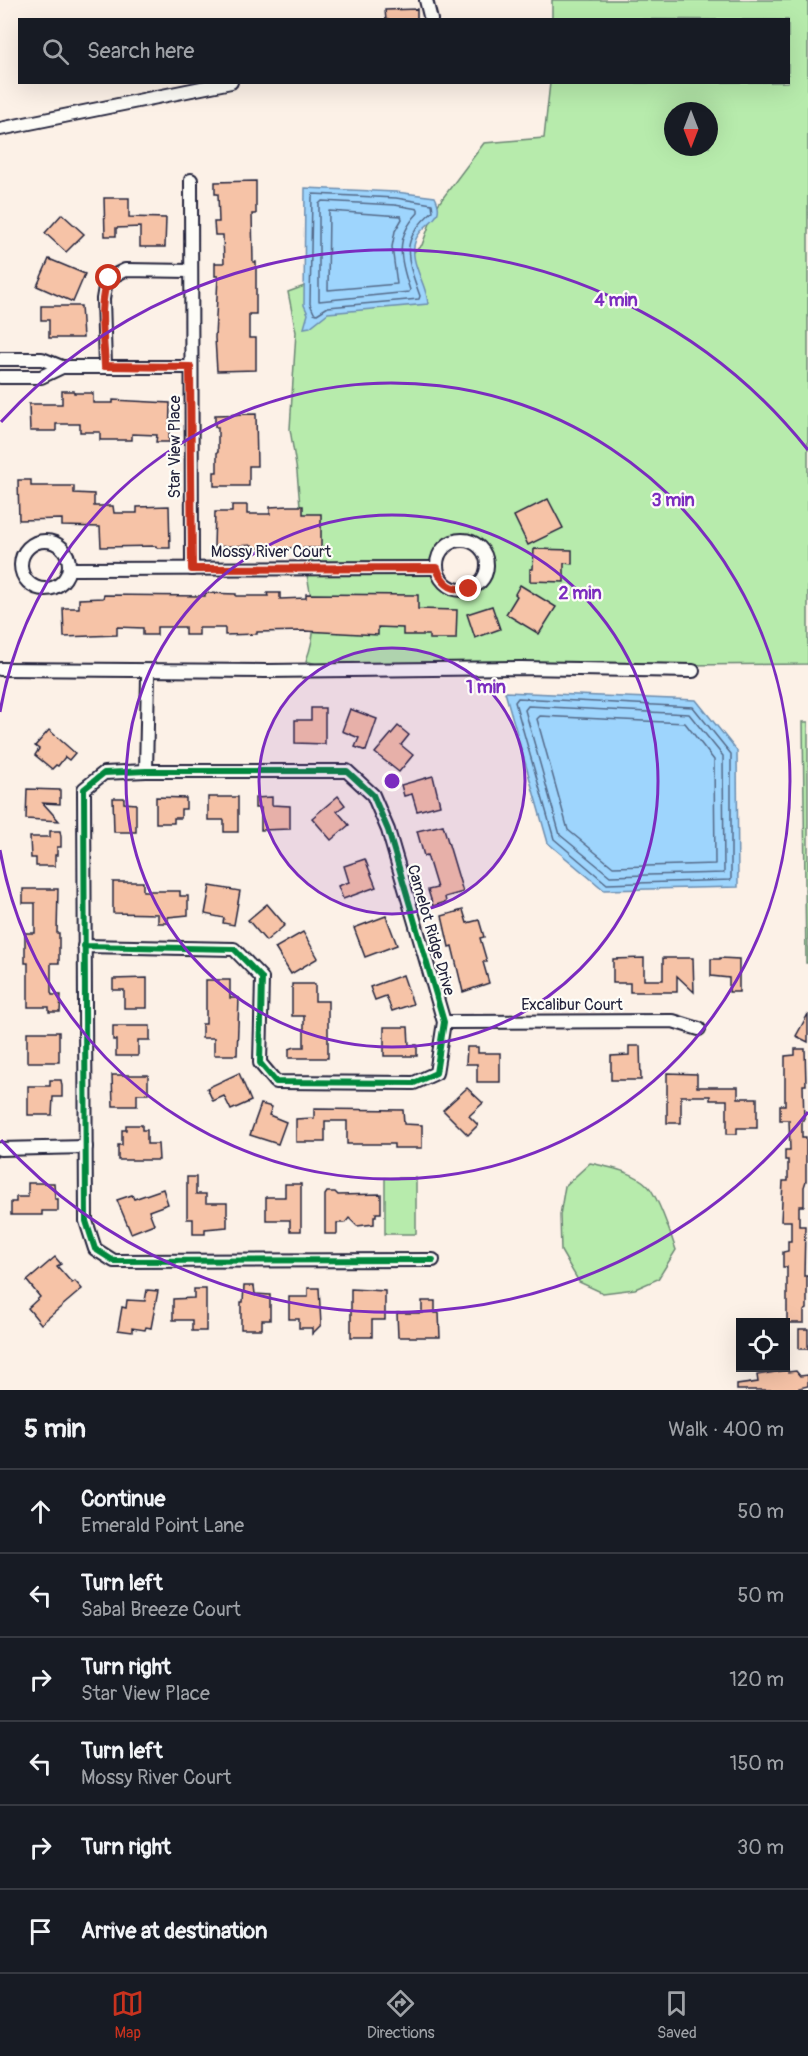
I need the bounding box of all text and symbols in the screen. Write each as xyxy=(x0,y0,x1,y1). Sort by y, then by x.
search box xyxy=(18,18,790,84)
icon: search xyxy=(39,35,72,68)
text: Search here xyxy=(87,37,194,65)
north arrow xyxy=(664,102,718,156)
route start xyxy=(95,264,121,290)
text: 4 min xyxy=(594,289,638,312)
street label: Star View Place xyxy=(165,395,185,499)
text: 3 min xyxy=(651,489,695,512)
street label: Mossy River Court xyxy=(211,542,332,562)
route end xyxy=(455,575,481,601)
text: 2 min xyxy=(558,582,602,605)
text: 1 min xyxy=(466,676,506,699)
centre of rings xyxy=(382,771,402,791)
street label: Camelot Ridge Drive xyxy=(403,862,459,998)
street label: Excalibur Court xyxy=(521,995,623,1015)
map controls xyxy=(736,1318,790,1372)
button: locate xyxy=(736,1318,790,1372)
text: 5 min xyxy=(24,1413,86,1445)
text: Walk · 400 m xyxy=(668,1417,784,1442)
text: Continue xyxy=(81,1485,165,1513)
icon: ahead xyxy=(24,1495,57,1528)
text: 50 m xyxy=(737,1499,784,1524)
text: Emerald Point Lane xyxy=(81,1513,244,1538)
text: Turn left xyxy=(81,1569,163,1597)
icon: left xyxy=(24,1579,57,1612)
text: 50 m xyxy=(737,1583,784,1608)
text: Sabal Breeze Court xyxy=(81,1597,241,1622)
text: Turn right xyxy=(81,1653,171,1681)
icon: right xyxy=(24,1663,57,1696)
text: 120 m xyxy=(729,1667,784,1692)
text: Star View Place xyxy=(81,1681,210,1706)
text: Turn left xyxy=(81,1737,163,1765)
icon: left xyxy=(24,1747,57,1780)
text: 150 m xyxy=(730,1751,784,1776)
text: Mossy River Court xyxy=(81,1765,231,1790)
icon: right xyxy=(24,1831,57,1864)
text: Turn right xyxy=(81,1833,171,1861)
text: 30 m xyxy=(737,1835,784,1860)
icon: arrive xyxy=(24,1915,57,1948)
text: Arrive at destination xyxy=(81,1917,267,1945)
tab: Map xyxy=(111,1987,144,2043)
tab: Directions xyxy=(367,1987,435,2043)
tab: Saved xyxy=(657,1987,697,2043)

